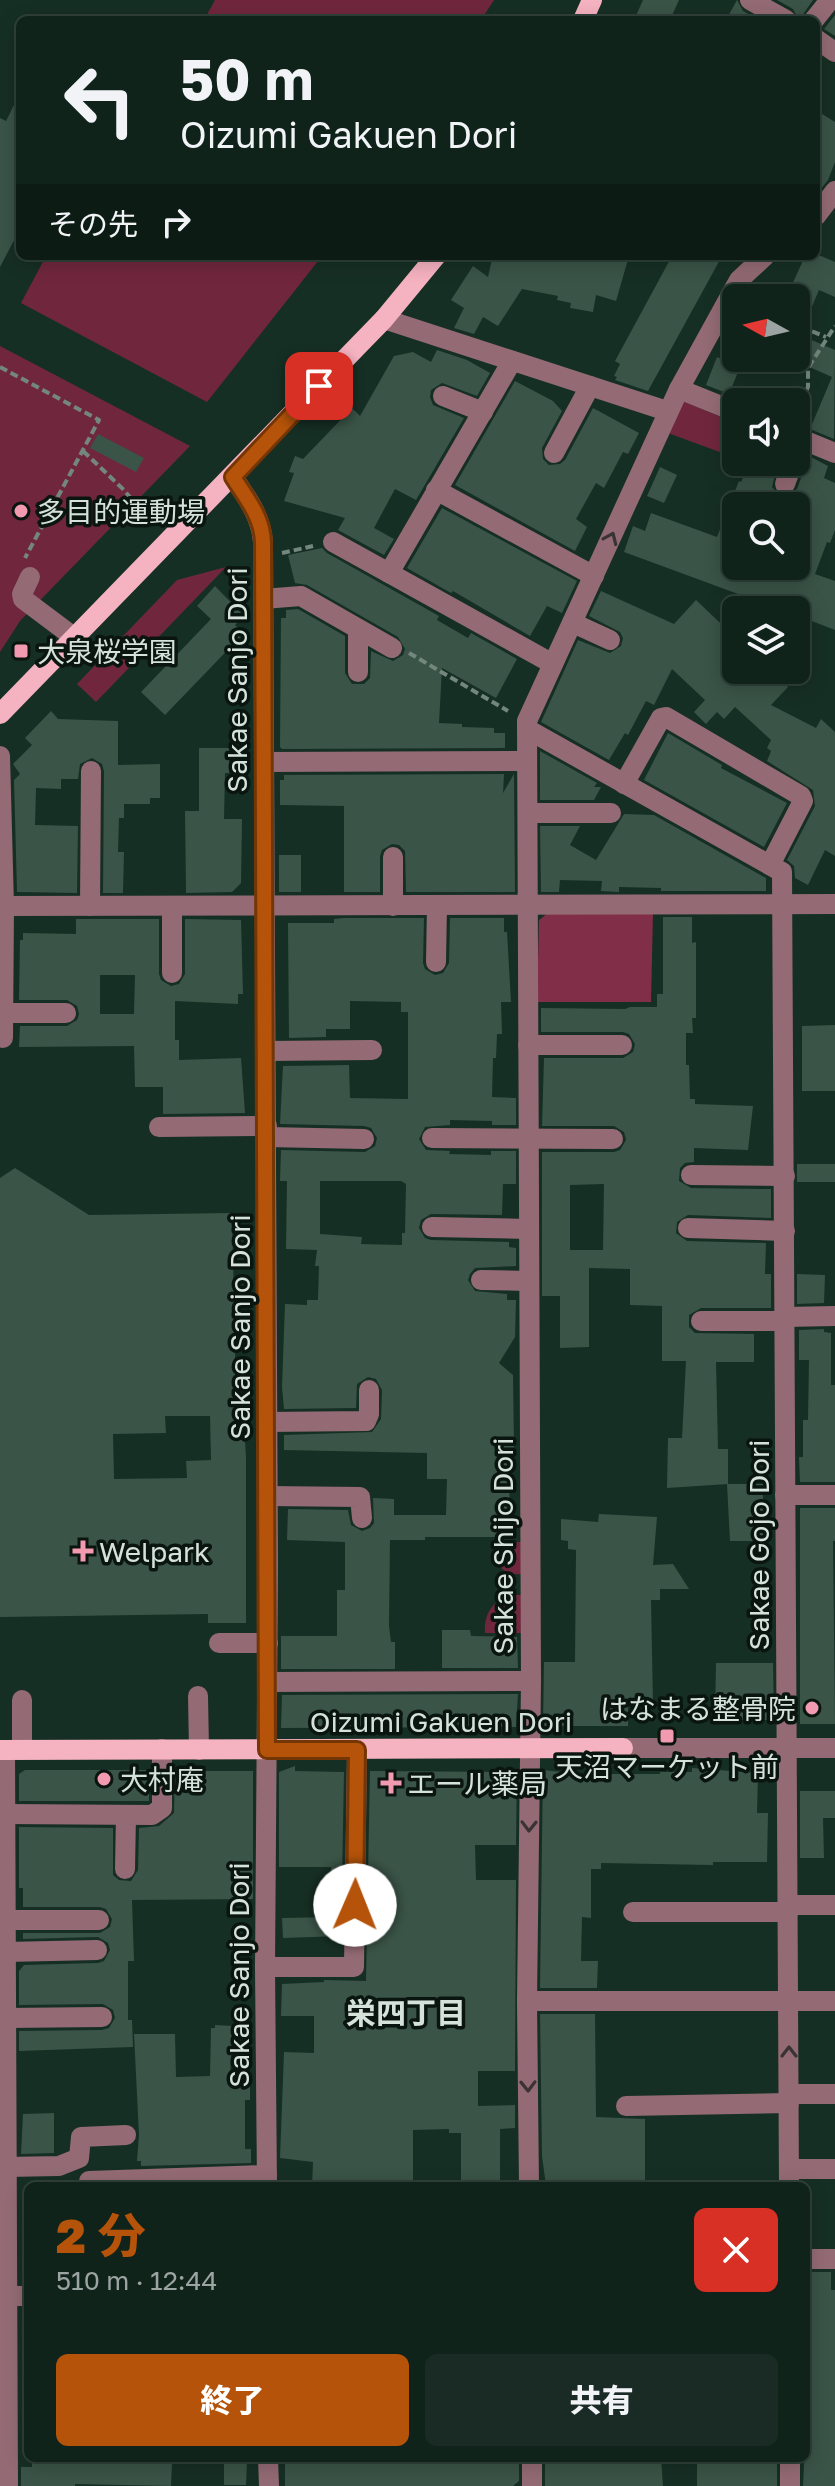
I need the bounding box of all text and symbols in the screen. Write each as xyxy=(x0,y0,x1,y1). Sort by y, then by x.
text: 50 m xyxy=(180,45,314,112)
icon: left xyxy=(48,48,152,152)
text: Oizumi Gakuen Dori xyxy=(180,113,517,156)
icon: right xyxy=(154,200,198,244)
text: その先 xyxy=(48,206,138,242)
north arrow xyxy=(722,284,810,372)
map controls xyxy=(722,284,810,684)
pin xyxy=(285,352,353,420)
icon: arrive xyxy=(297,364,341,408)
button: sound xyxy=(722,388,810,476)
button: search xyxy=(722,492,810,580)
place label: 多目的運動場 xyxy=(37,495,205,528)
marker: 多目的運動場 xyxy=(12,502,30,520)
one-way arrow xyxy=(601,532,617,546)
street label: Sakae Sanjo Dori xyxy=(220,567,253,793)
button: layers xyxy=(722,596,810,684)
place label: 大泉桜学園 xyxy=(37,635,177,668)
marker: 大泉桜学園 xyxy=(12,642,30,660)
street label: Sakae Sanjo Dori xyxy=(223,1214,256,1440)
street label: Sakae Shijo Dori xyxy=(486,1437,519,1655)
street label: Sakae Gojo Dori xyxy=(742,1439,775,1651)
place label: Welpark xyxy=(99,1535,210,1568)
marker: Welpark xyxy=(74,1542,92,1560)
place label: はなまる整骨院 xyxy=(600,1692,796,1725)
marker: はなまる整骨院 xyxy=(803,1699,821,1717)
street label: Oizumi Gakuen Dori xyxy=(310,1705,572,1738)
marker: 天沼マーケット前 xyxy=(658,1727,676,1745)
place label: 天沼マーケット前 xyxy=(555,1750,779,1783)
place label: 大村庵 xyxy=(120,1763,204,1796)
place label: エール薬局 xyxy=(407,1767,547,1800)
marker: 大村庵 xyxy=(95,1770,113,1788)
marker: エール薬局 xyxy=(382,1774,400,1792)
one-way arrow xyxy=(521,1820,538,1833)
street label: Sakae Sanjo Dori xyxy=(222,1862,255,2088)
position arrow xyxy=(313,1863,397,1947)
district label: 栄四丁目 xyxy=(346,1995,466,2031)
one-way arrow xyxy=(780,2045,797,2058)
one-way arrow xyxy=(519,2080,536,2093)
text: 2 分 xyxy=(56,2206,146,2264)
button: close xyxy=(694,2208,778,2292)
text: 510 m · 12:44 xyxy=(56,2265,217,2296)
button: 終了 xyxy=(56,2354,409,2446)
button: 共有 xyxy=(425,2354,778,2446)

